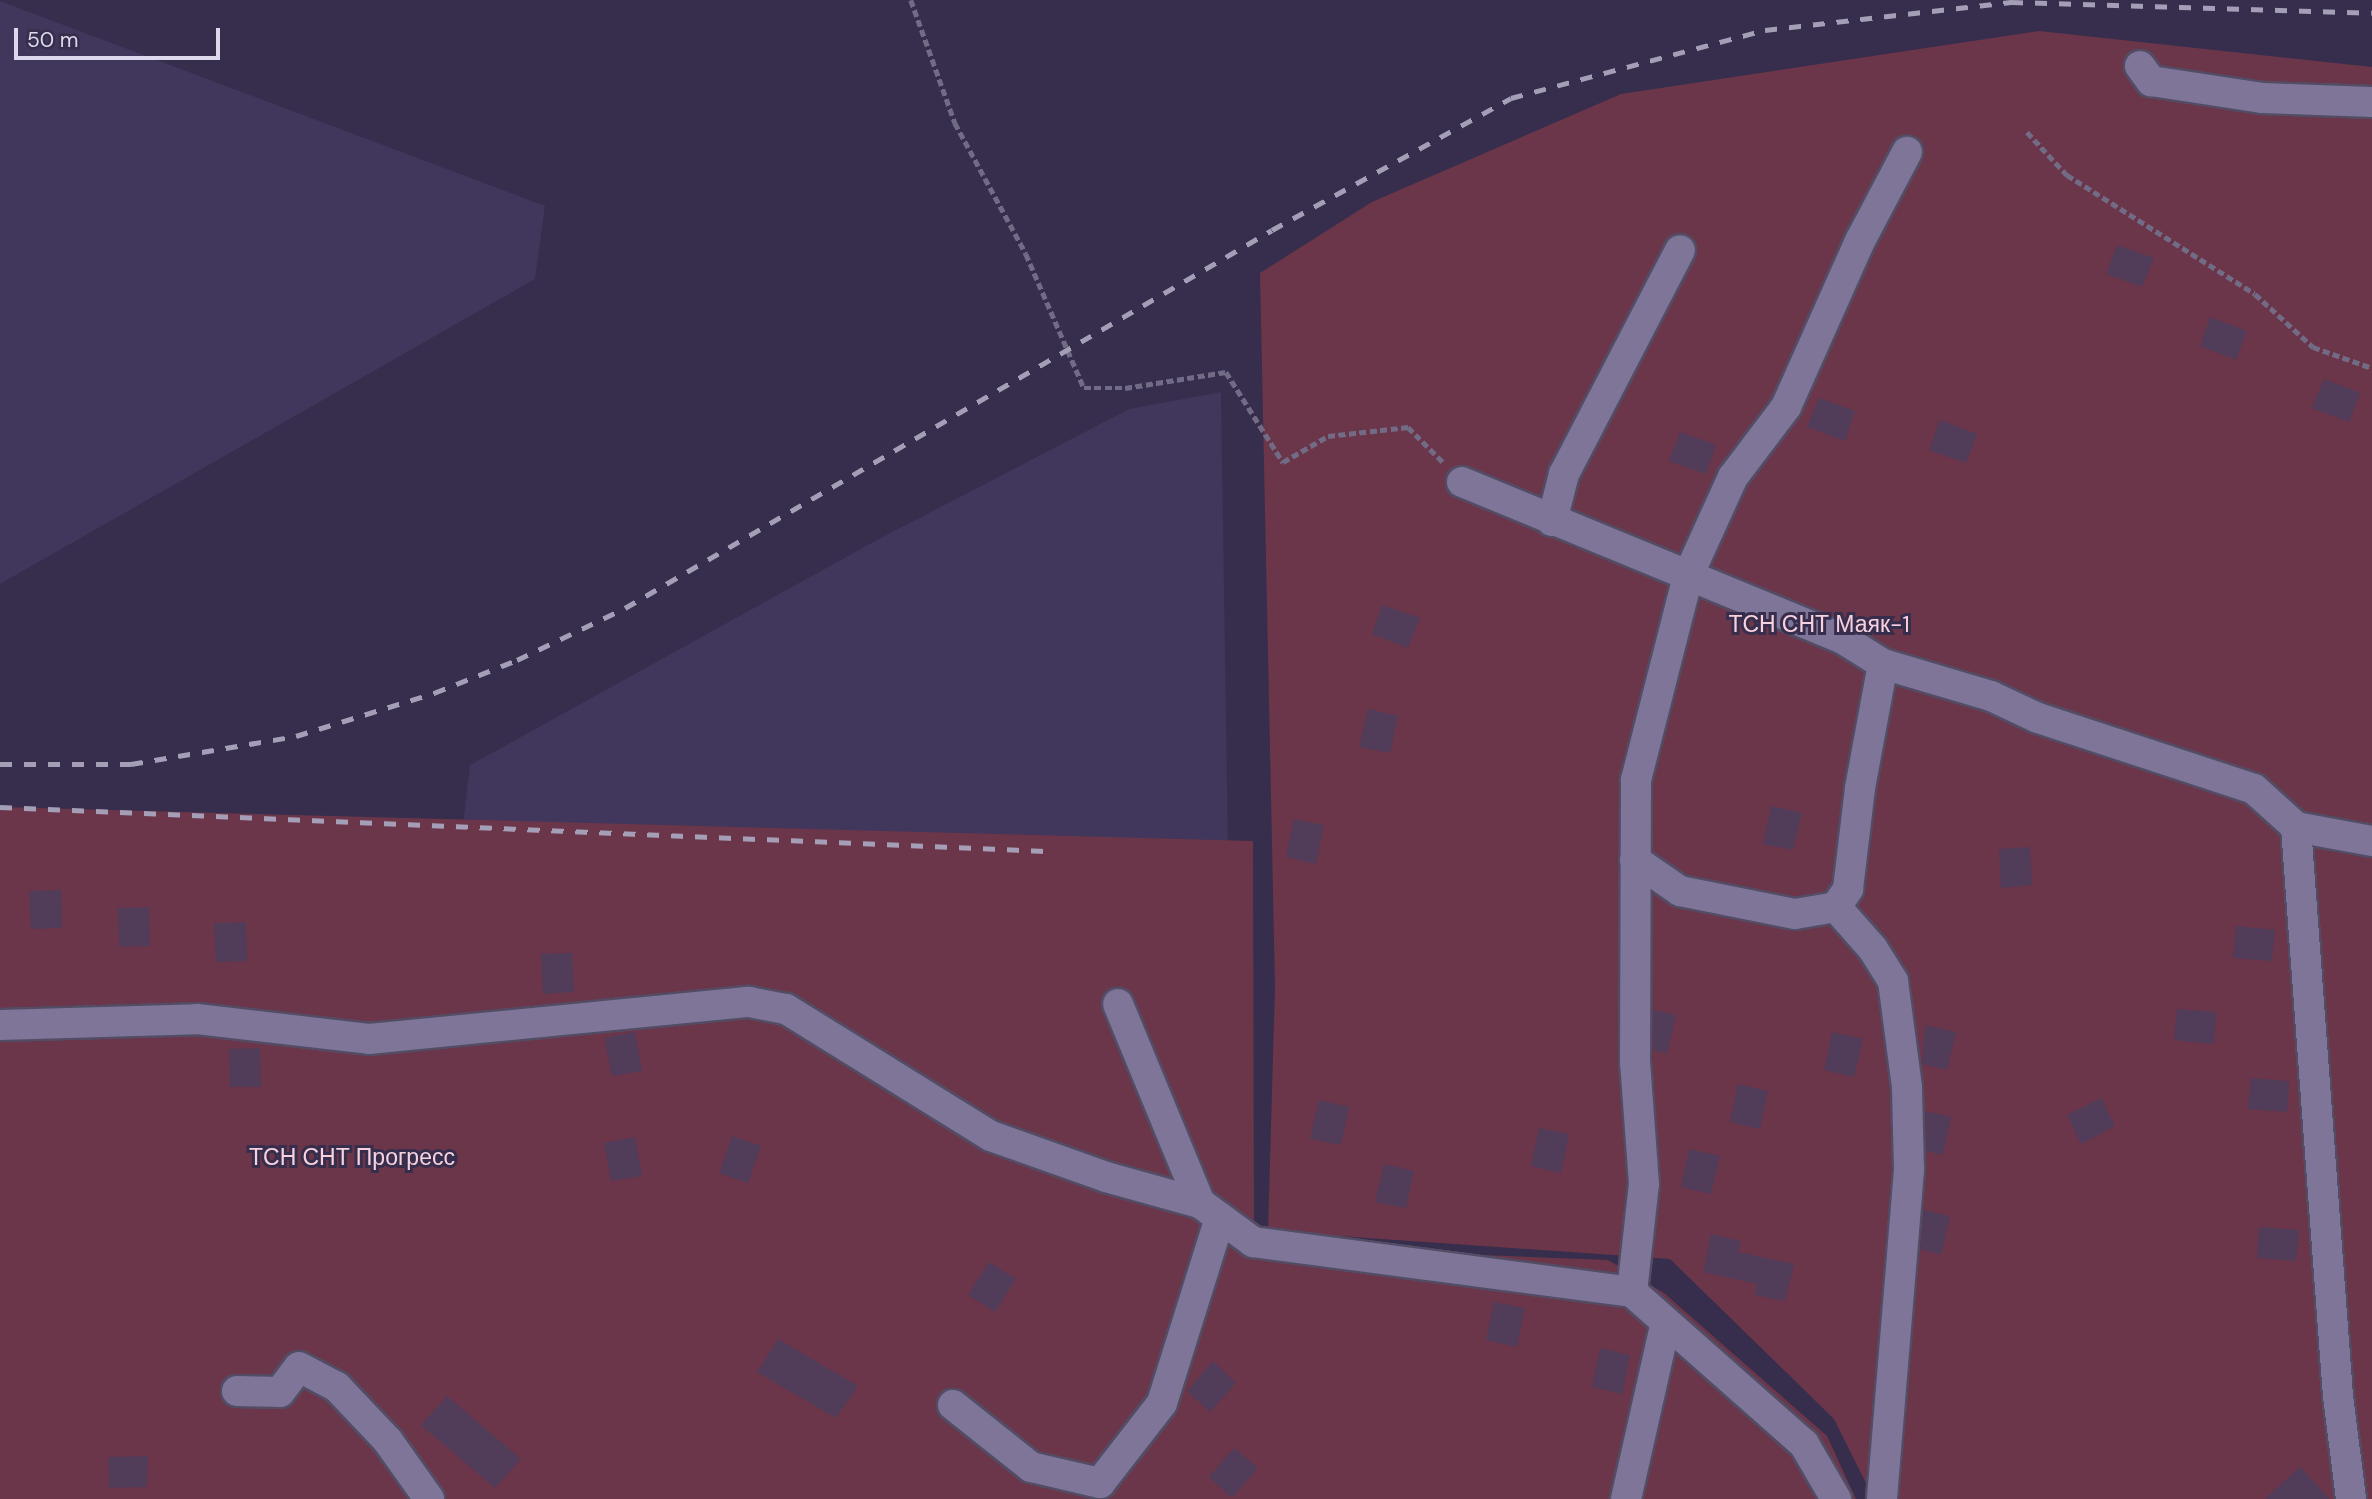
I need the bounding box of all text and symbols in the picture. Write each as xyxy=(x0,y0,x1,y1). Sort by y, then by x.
scale bar xyxy=(18,14,224,58)
text: 50 m xyxy=(27,26,78,54)
park label: ТСН СНТ Маяк-1 xyxy=(1728,610,1910,638)
park label: ТСН СНТ Прогресс xyxy=(249,1143,455,1171)

